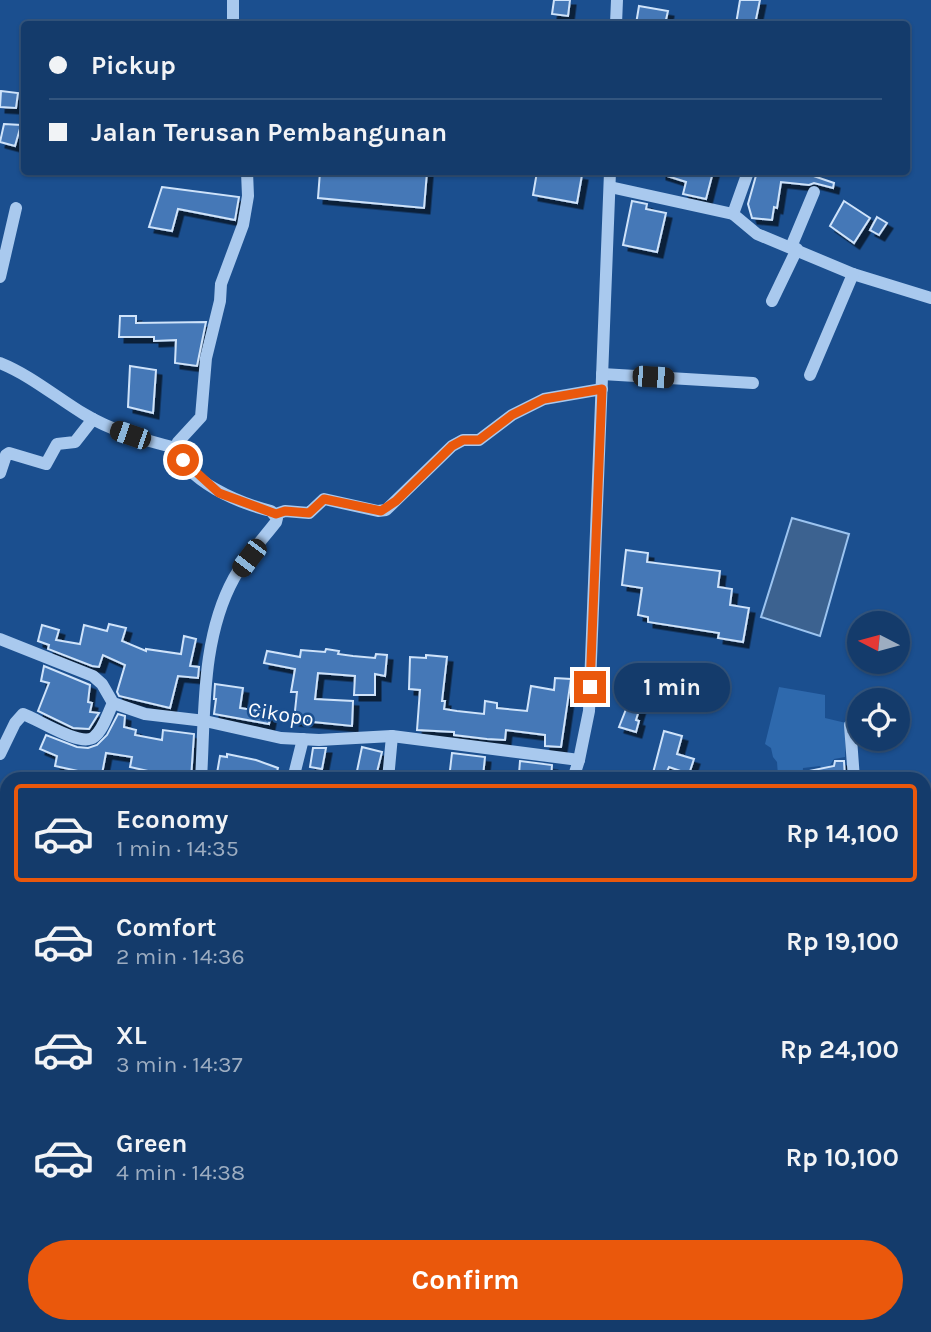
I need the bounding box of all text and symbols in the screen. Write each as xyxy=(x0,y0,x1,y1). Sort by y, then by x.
text: Pickup xyxy=(91,50,176,81)
text: Jalan Terusan Pembangunan xyxy=(91,117,447,148)
car xyxy=(632,365,675,389)
car xyxy=(107,418,154,452)
route start xyxy=(167,444,199,476)
car xyxy=(228,535,271,581)
north arrow xyxy=(847,611,910,674)
map controls xyxy=(847,611,910,751)
callout: 1 min xyxy=(614,662,730,712)
route end xyxy=(574,671,606,703)
text: 1 min xyxy=(643,674,701,701)
button: locate xyxy=(847,688,910,751)
street label: Cikopo xyxy=(246,697,316,731)
icon: car xyxy=(32,802,95,865)
text: Economy xyxy=(116,804,228,835)
text: Rp 14,100 xyxy=(786,818,899,849)
text: 1 min · 14:35 xyxy=(116,835,239,862)
icon: car xyxy=(32,910,95,973)
text: Comfort xyxy=(116,912,217,943)
text: Rp 19,100 xyxy=(786,926,899,957)
text: 2 min · 14:36 xyxy=(116,943,245,970)
icon: car xyxy=(32,1018,95,1081)
text: XL xyxy=(116,1020,147,1051)
text: Rp 24,100 xyxy=(780,1034,899,1065)
text: 3 min · 14:37 xyxy=(116,1051,242,1078)
icon: car xyxy=(32,1126,95,1189)
text: Green xyxy=(116,1128,188,1159)
text: Rp 10,100 xyxy=(785,1142,899,1173)
text: 4 min · 14:38 xyxy=(116,1159,245,1186)
button: Confirm xyxy=(28,1240,903,1320)

